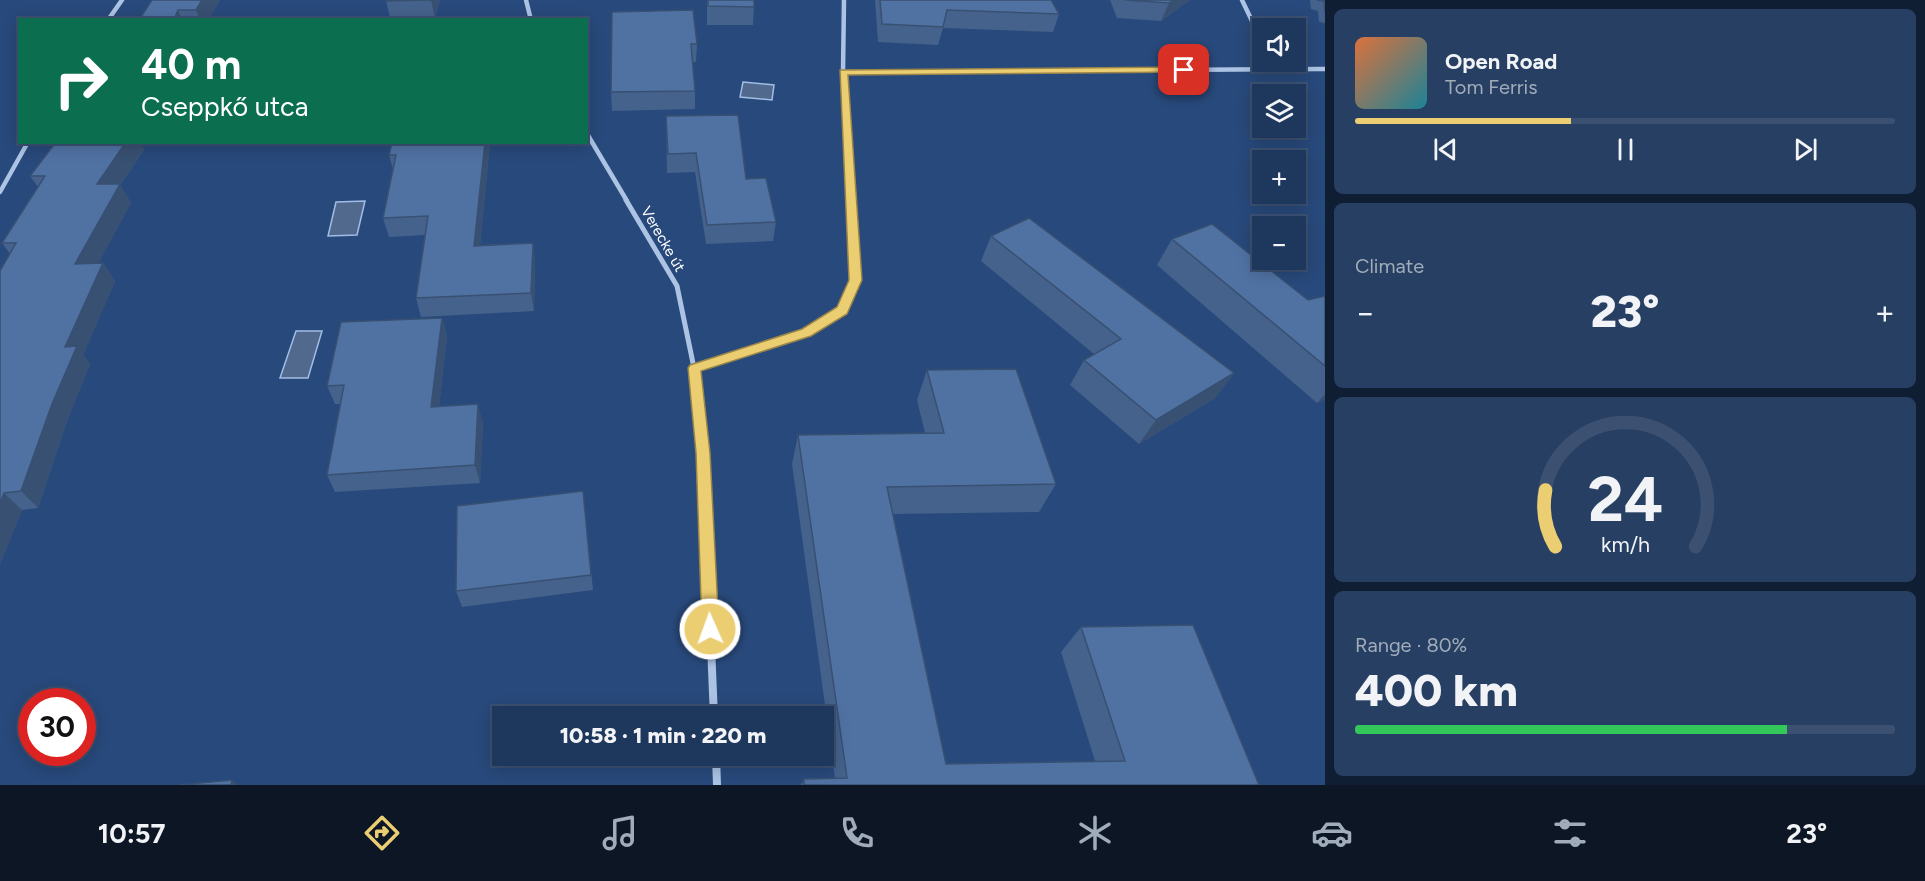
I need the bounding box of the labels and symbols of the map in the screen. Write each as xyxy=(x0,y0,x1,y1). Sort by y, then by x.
pin xyxy=(1158,44,1209,95)
street label: Verecke út xyxy=(637,203,689,275)
position arrow xyxy=(678,597,742,661)
speed limit sign: 30 xyxy=(18,688,96,766)

